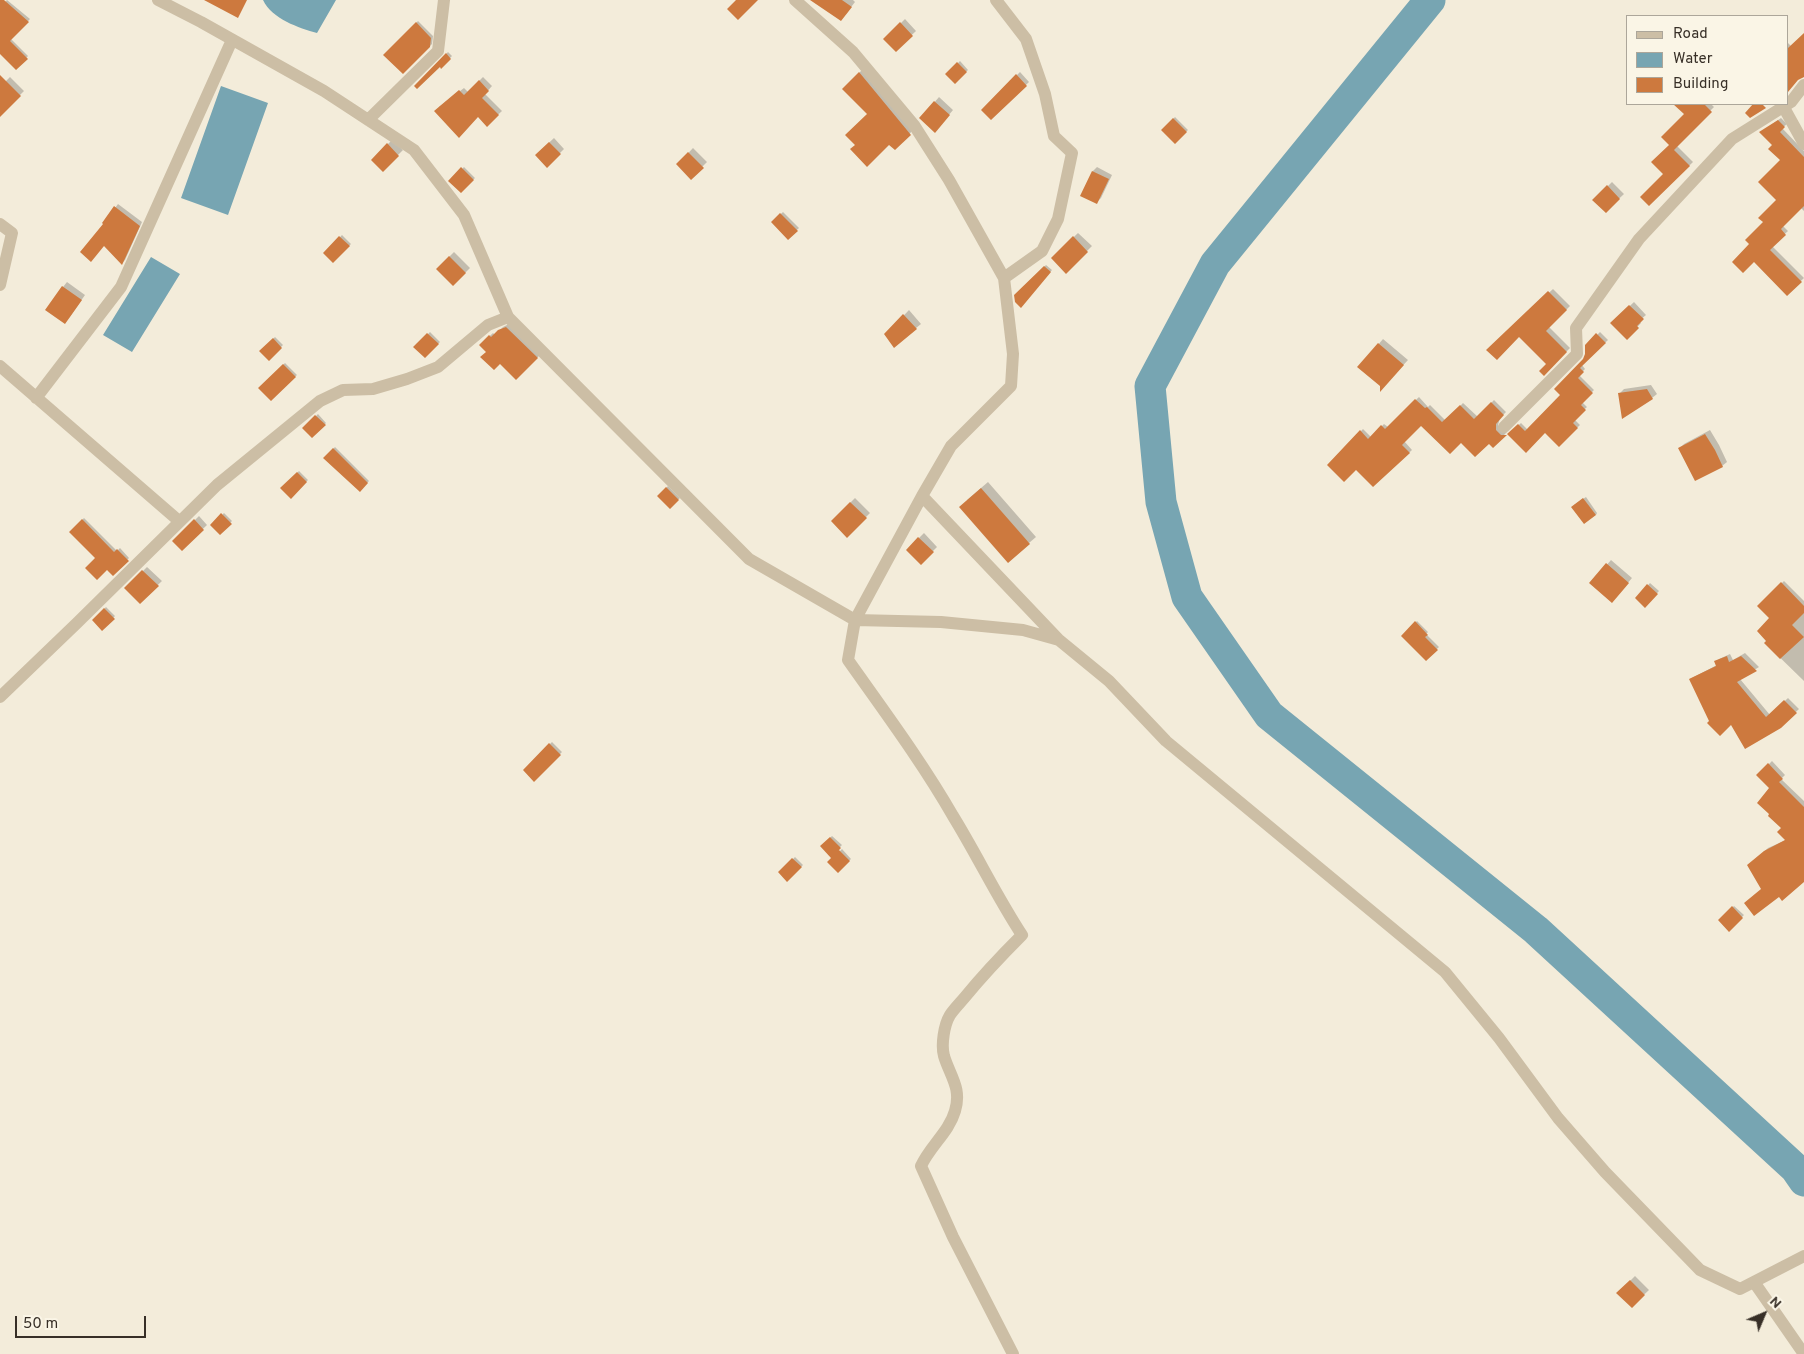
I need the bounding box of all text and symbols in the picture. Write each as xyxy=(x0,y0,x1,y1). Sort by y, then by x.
legend xyxy=(1626,15,1789,105)
text: Road xyxy=(1673,25,1708,44)
text: Water xyxy=(1673,50,1712,69)
text: Building xyxy=(1673,75,1728,94)
north arrow xyxy=(1739,1289,1789,1339)
text: N xyxy=(1765,1293,1785,1313)
scale bar xyxy=(18,1306,149,1338)
text: 50 m xyxy=(23,1315,58,1334)

